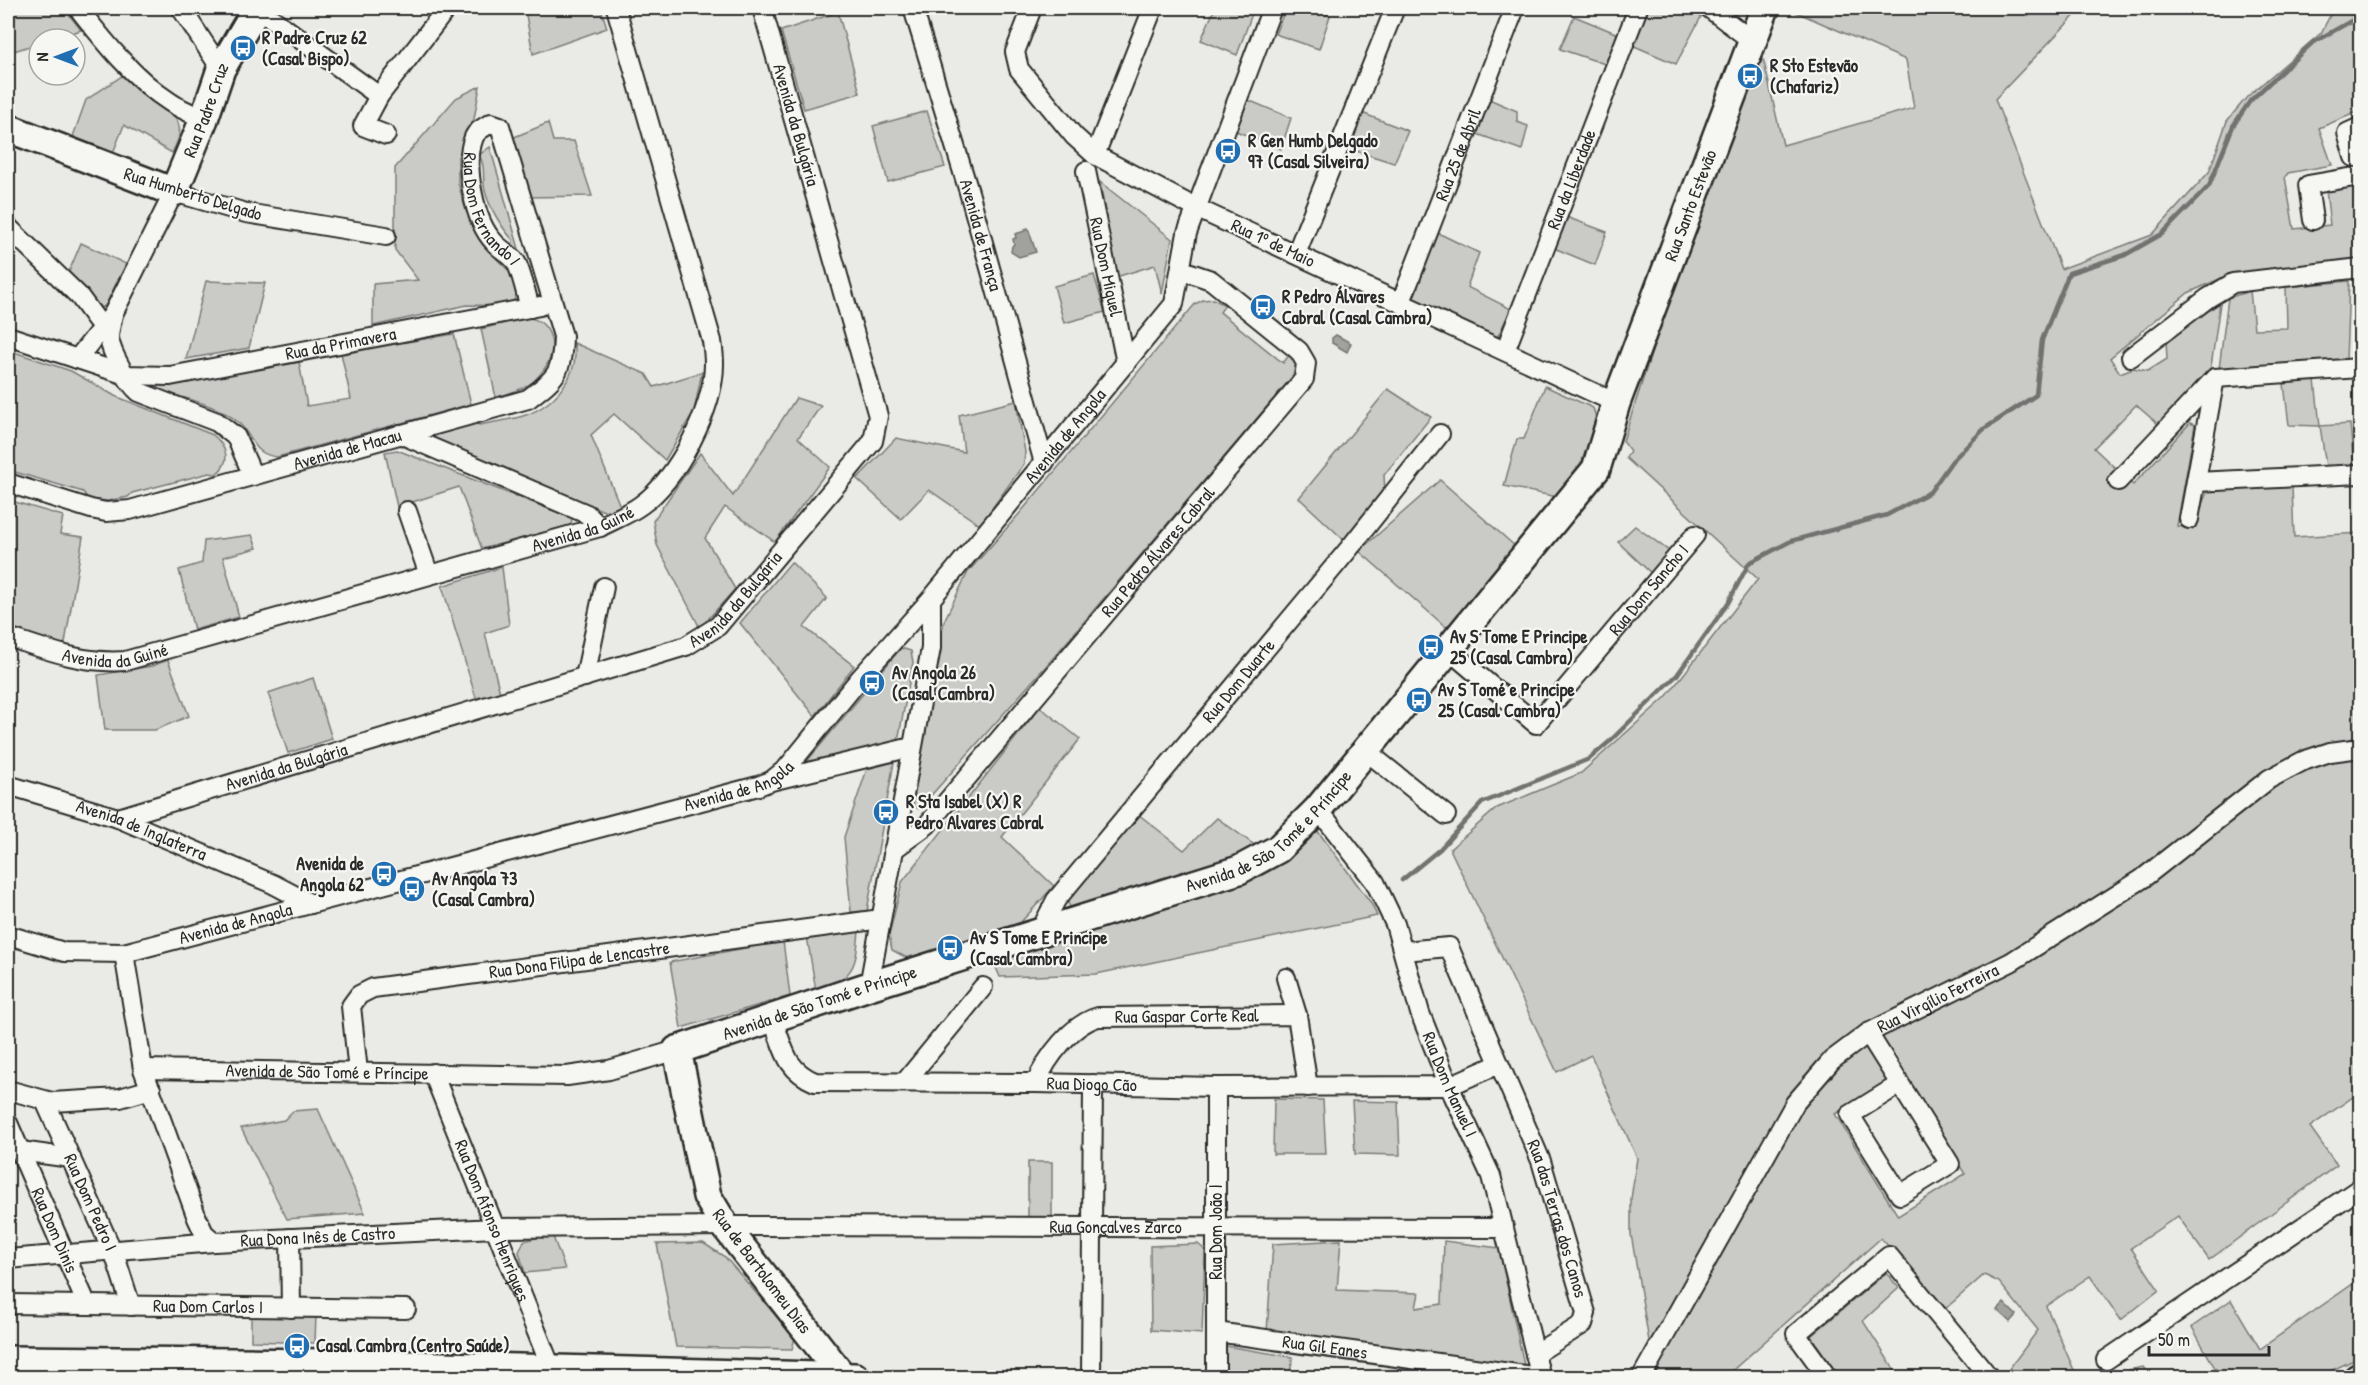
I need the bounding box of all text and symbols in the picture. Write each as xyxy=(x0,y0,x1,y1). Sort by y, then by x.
place label: R Padre Cruz 62 (Casal Bispo) xyxy=(262,25,367,72)
north arrow xyxy=(27,27,87,87)
bus stop icon: R Padre Cruz 62 (Casal Bispo) xyxy=(228,33,258,63)
text: N xyxy=(31,52,53,61)
place label: R Sto Estevão (Chafariz) xyxy=(1770,53,1859,99)
street label: Rua Padre Cruz xyxy=(177,57,235,161)
street label: Avenida da Bulgária xyxy=(767,61,826,189)
bus stop icon: R Sto Estevão (Chafariz) xyxy=(1735,61,1765,91)
street label: Rua 25 de Abril xyxy=(1428,105,1487,204)
street label: Rua da Liberdade xyxy=(1540,126,1602,233)
place label: R Gen Humb Delgado 97 (Casal Silveira) xyxy=(1248,128,1378,174)
bus stop icon: R Gen Humb Delgado 97 (Casal Silveira) xyxy=(1213,136,1243,166)
street label: Rua Santo Estevão xyxy=(1658,146,1722,265)
street label: Rua Dom Fernando I xyxy=(458,151,527,270)
street label: Rua Humberto Delgado xyxy=(121,161,265,226)
street label: Avenida de França xyxy=(954,176,1009,294)
street label: Rua 1º de Maio xyxy=(1227,212,1319,273)
street label: Rua Dom Miguel xyxy=(1084,215,1129,319)
place label: R Pedro Álvares Cabral (Casal Cambra) xyxy=(1282,284,1432,330)
bus stop icon: R Pedro Álvares Cabral (Casal Cambra) xyxy=(1248,292,1278,322)
street label: Rua da Primavera xyxy=(283,321,398,366)
street label: Avenida de Angola xyxy=(1018,383,1111,488)
street label: Avenida de Macau xyxy=(290,422,404,476)
street label: Rua Pedro Álvares Cabral xyxy=(1095,481,1220,622)
street label: Avenida da Guiné xyxy=(529,499,639,558)
street label: Rua Dom Sancho I xyxy=(1603,539,1694,641)
street label: Avenida da Bulgária xyxy=(684,546,787,653)
place label: Av S Tome E Principe 25 (Casal Cambra) xyxy=(1450,624,1588,670)
bus stop icon: Av S Tome E Principe 25 (Casal Cambra) xyxy=(1416,632,1446,662)
street label: Rua Dom Duarte xyxy=(1196,634,1281,728)
street label: Avenida da Guiné xyxy=(60,636,171,673)
place label: Av Angola 26 (Casal Cambra) xyxy=(892,660,995,706)
bus stop icon: Av Angola 26 (Casal Cambra) xyxy=(857,668,887,698)
place label: Av S Tomé e Principe 25 (Casal Cambra) xyxy=(1438,677,1576,723)
bus stop icon: Av S Tomé e Principe 25 (Casal Cambra) xyxy=(1404,685,1434,715)
street label: Avenida da Bulgária xyxy=(222,736,350,797)
street label: Avenida de Angola xyxy=(681,756,800,817)
street label: Avenida de São Tomé e Príncipe xyxy=(1182,765,1357,898)
place label: R Sta Isabel (X) R Pedro Alvares Cabral xyxy=(906,789,1044,835)
street label: Avenida de Inglaterra xyxy=(73,793,211,866)
bus stop icon: R Sta Isabel (X) R Pedro Alvares Cabral xyxy=(871,797,901,827)
place label: Avenida de Angola 62 xyxy=(296,851,365,898)
bus stop icon: Avenida de Angola 62 xyxy=(369,859,399,889)
place label: Av Angola 73 (Casal Cambra) xyxy=(432,866,535,912)
bus stop icon: Av Angola 73 (Casal Cambra) xyxy=(397,874,427,904)
street label: Avenida de Angola xyxy=(176,896,295,950)
place label: Av S Tome E Principe (Casal Cambra) xyxy=(970,925,1108,971)
bus stop icon: Av S Tome E Principe (Casal Cambra) xyxy=(935,933,965,963)
street label: Rua Dona Filipa de Lencastre xyxy=(488,935,671,984)
street label: Rua Virgílio Ferreira xyxy=(1873,957,2003,1039)
street label: Avenida de São Tomé e Príncipe xyxy=(719,959,920,1046)
street label: Rua Gaspar Corte Real xyxy=(1115,1002,1259,1029)
street label: Rua Dom Manuel I xyxy=(1417,1028,1484,1141)
street label: Avenida de São Tomé e Príncipe xyxy=(225,1057,429,1086)
street label: Rua Diogo Cão xyxy=(1046,1070,1137,1097)
street label: Rua Dom Afonso Henriques xyxy=(449,1136,536,1305)
street label: Rua das Terras dos Canos xyxy=(1521,1136,1594,1301)
street label: Rua Dom Pedro I xyxy=(58,1149,124,1255)
street label: Rua Dom Dinis xyxy=(26,1184,85,1277)
street label: Rua Dom João I xyxy=(1203,1184,1228,1280)
street label: Rua de Bartolomeu Dias xyxy=(707,1203,818,1338)
street label: Rua Gonçalves Zarco xyxy=(1049,1214,1182,1239)
street label: Rua Dona Inês de Castro xyxy=(240,1220,396,1253)
street label: Rua Dom Carlos I xyxy=(153,1293,263,1319)
scale bar xyxy=(2149,1319,2269,1357)
text: 50 m xyxy=(2158,1327,2190,1352)
street label: Rua Gil Eanes xyxy=(1281,1328,1369,1365)
bus stop icon: Casal Cambra (Centro Saúde) xyxy=(282,1331,312,1361)
place label: Casal Cambra (Centro Saúde) xyxy=(316,1333,509,1358)

